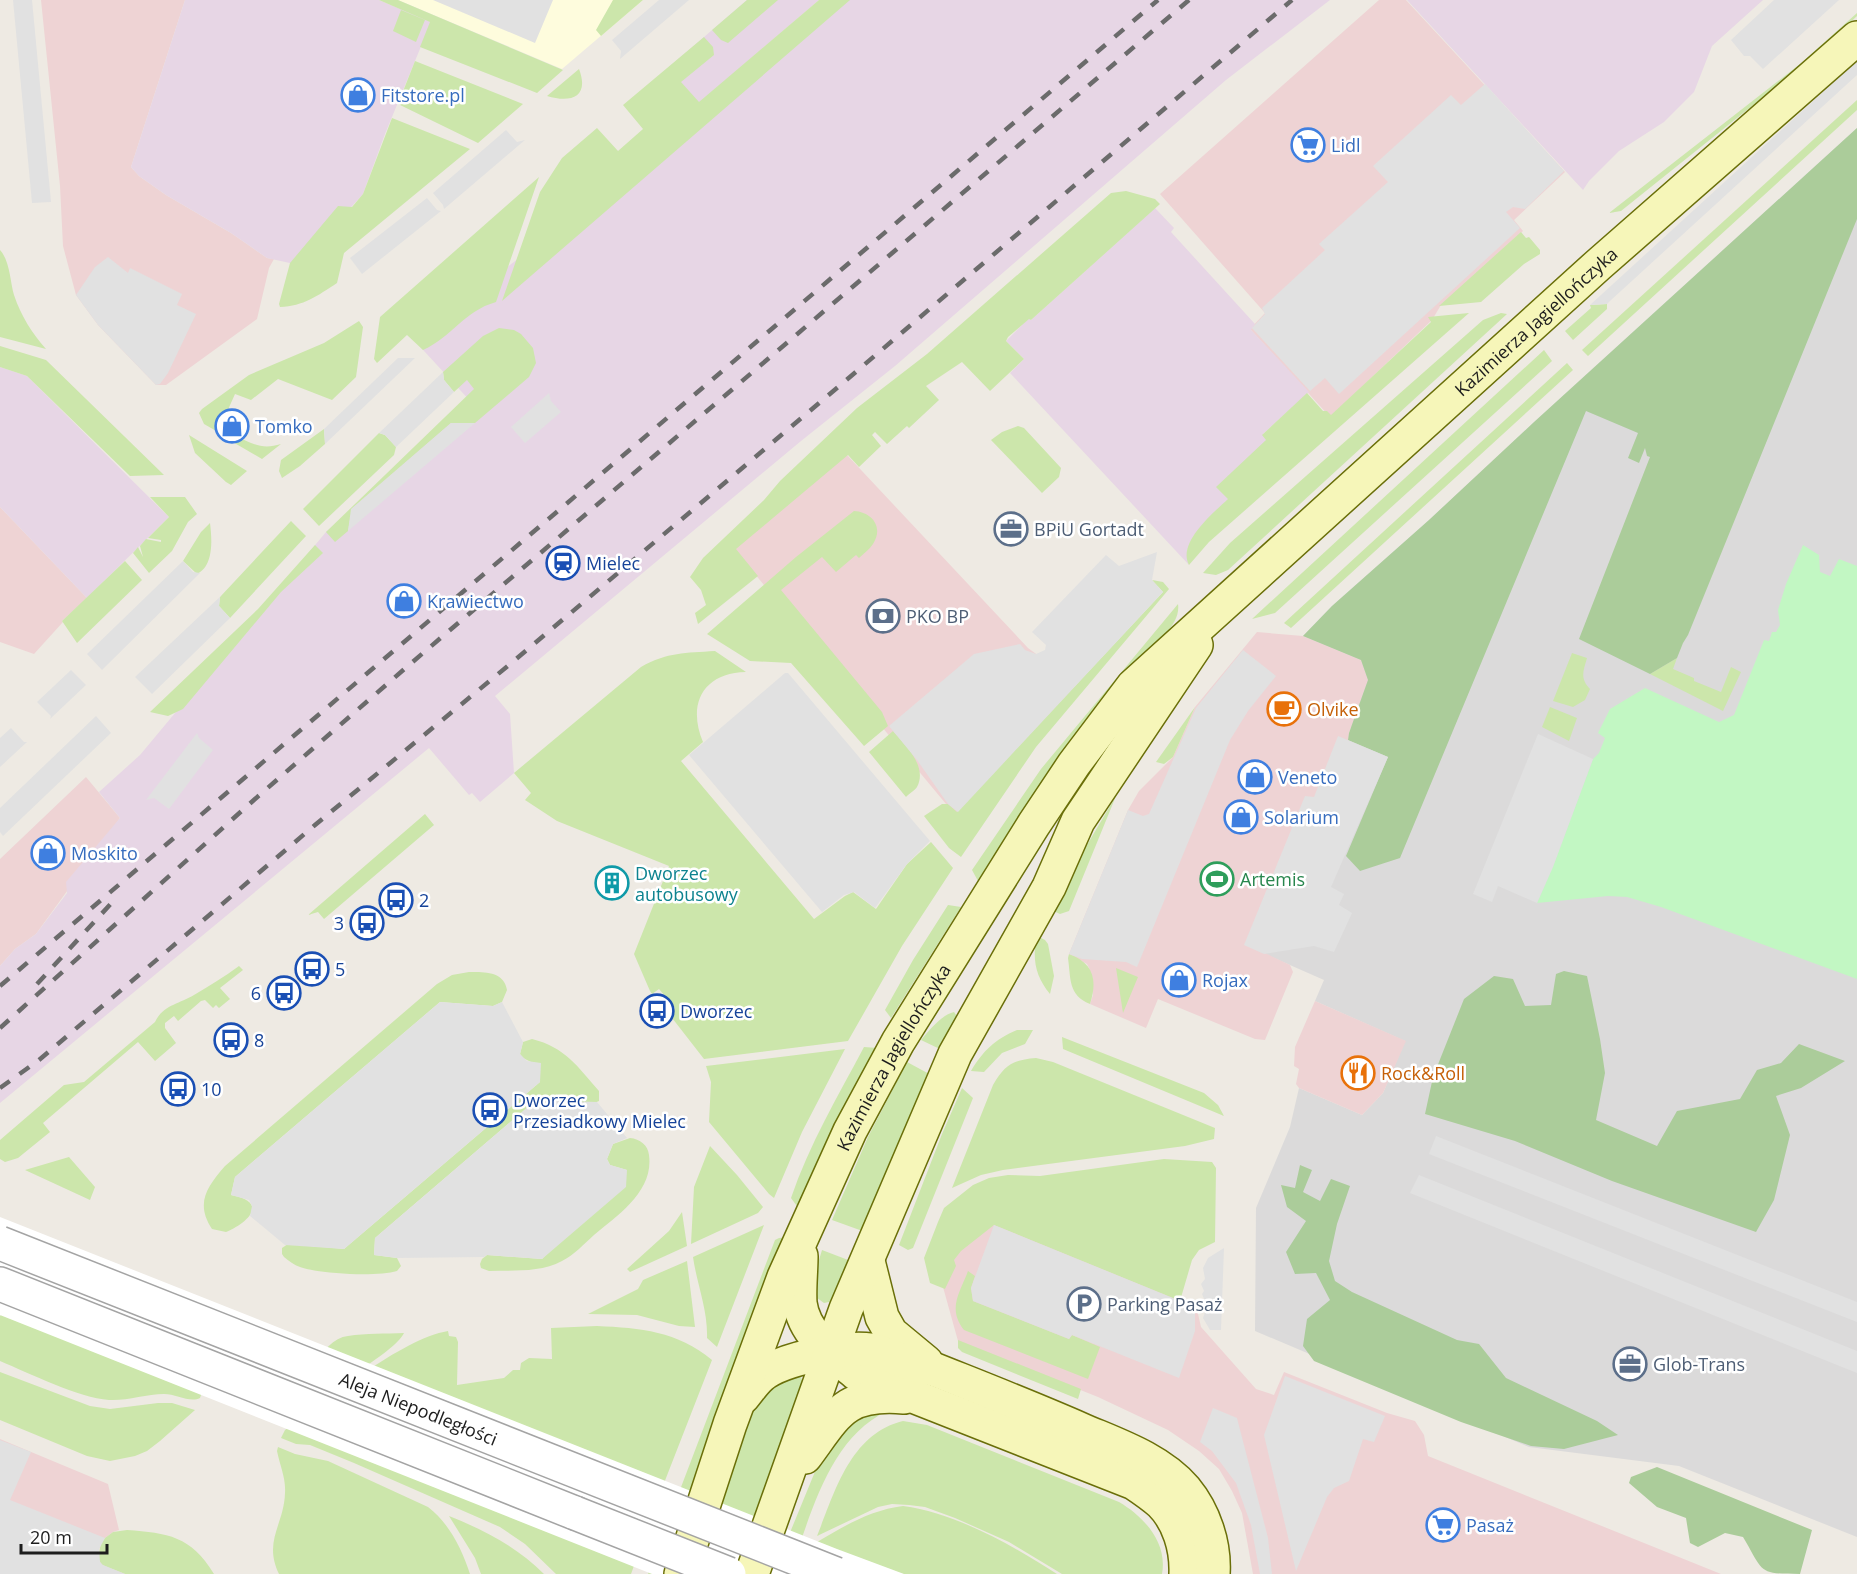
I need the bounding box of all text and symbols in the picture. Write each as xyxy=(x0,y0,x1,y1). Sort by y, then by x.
shop icon: Fitstore.pl xyxy=(340,77,376,113)
place label: Fitstore.pl xyxy=(381,83,465,107)
supermarket icon: Lidl xyxy=(1290,127,1326,163)
place label: Lidl xyxy=(1331,133,1361,157)
street label: Kazimierza Jagiellończyka xyxy=(1449,241,1622,401)
shop icon: Tomko xyxy=(214,408,250,444)
place label: Tomko xyxy=(255,414,313,438)
office icon: BPiU Gortadt xyxy=(993,511,1029,547)
place label: BPiU Gortadt xyxy=(1034,517,1144,541)
station icon: Mielec xyxy=(545,545,581,581)
place label: Mielec xyxy=(586,551,640,575)
shop icon: Krawiectwo xyxy=(386,583,422,619)
place label: Krawiectwo xyxy=(427,589,524,613)
bank icon: PKO BP xyxy=(865,598,901,634)
place label: PKO BP xyxy=(906,604,969,628)
cafe icon: Olvike xyxy=(1266,691,1302,727)
place label: Olvike xyxy=(1307,697,1359,721)
shop icon: Veneto xyxy=(1237,759,1273,795)
place label: Veneto xyxy=(1278,765,1337,789)
shop icon: Solarium xyxy=(1223,799,1259,835)
place label: Solarium xyxy=(1264,805,1339,829)
shop icon: Moskito xyxy=(30,835,66,871)
place label: Moskito xyxy=(71,841,138,865)
place label: Dworzec autobusowy xyxy=(635,861,739,906)
sports icon: Artemis xyxy=(1199,861,1235,897)
building icon: Dworzec autobusowy xyxy=(594,865,630,901)
place label: Artemis xyxy=(1240,867,1305,891)
bus stop icon: 2 xyxy=(378,882,414,918)
place label: 2 xyxy=(419,888,429,912)
bus stop icon: 3 xyxy=(349,905,385,941)
place label: 3 xyxy=(334,911,344,935)
bus stop icon: 5 xyxy=(294,951,330,987)
place label: 5 xyxy=(335,957,345,981)
street label: Kazimierza Jagiellończyka xyxy=(831,959,956,1155)
shop icon: Rojax xyxy=(1161,962,1197,998)
place label: Rojax xyxy=(1202,968,1248,992)
bus stop icon: 6 xyxy=(266,975,302,1011)
place label: 6 xyxy=(251,981,261,1005)
bus stop icon: Dworzec xyxy=(639,993,675,1029)
place label: Dworzec xyxy=(680,999,753,1023)
bus stop icon: 8 xyxy=(213,1022,249,1058)
place label: 8 xyxy=(254,1028,264,1052)
restaurant icon: Rock&Roll xyxy=(1340,1055,1376,1091)
place label: Rock&Roll xyxy=(1381,1061,1465,1085)
bus stop icon: 10 xyxy=(160,1071,196,1107)
place label: 10 xyxy=(201,1077,222,1101)
place label: Dworzec Przesiadkowy Mielec xyxy=(513,1088,686,1133)
bus stop icon: Dworzec Przesiadkowy Mielec xyxy=(472,1092,508,1128)
parking icon: Parking Pasaż xyxy=(1066,1286,1102,1322)
place label: Parking Pasaż xyxy=(1107,1292,1223,1316)
office icon: Glob-Trans xyxy=(1612,1346,1648,1382)
place label: Glob-Trans xyxy=(1653,1352,1745,1376)
street label: Aleja Niepodległości xyxy=(336,1367,501,1451)
supermarket icon: Pasaż xyxy=(1425,1507,1461,1543)
place label: Pasaż xyxy=(1466,1513,1514,1537)
scale bar xyxy=(21,1517,106,1555)
text: 20 m xyxy=(30,1525,72,1549)

